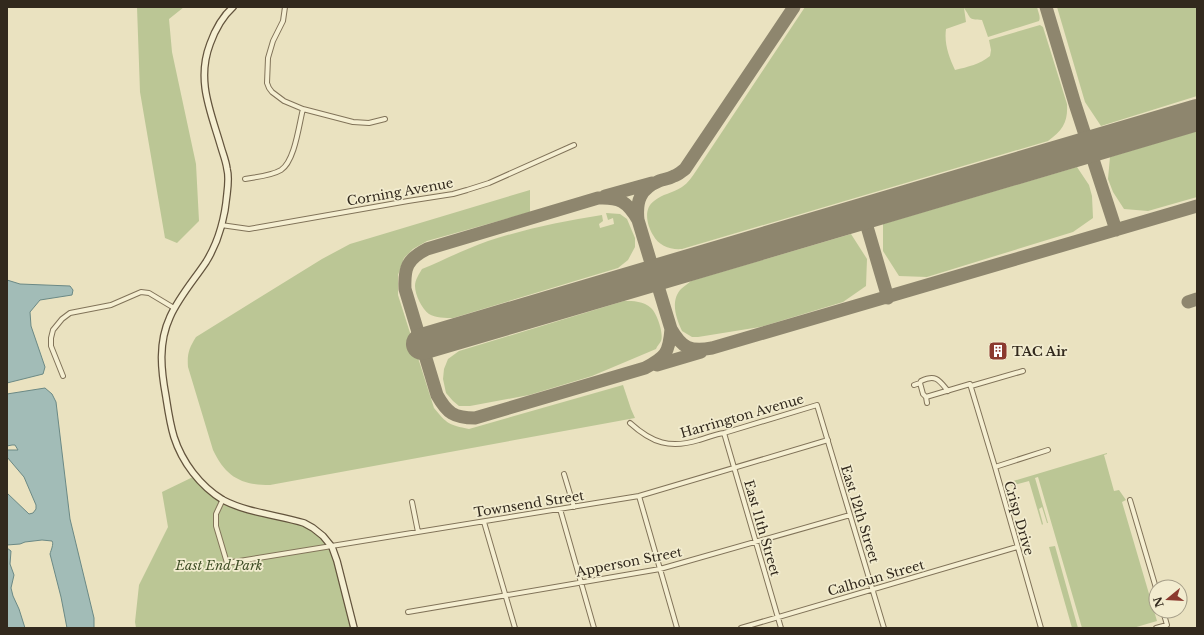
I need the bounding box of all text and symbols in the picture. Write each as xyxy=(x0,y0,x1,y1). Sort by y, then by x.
street label: Corning Avenue xyxy=(345,174,455,210)
building icon: TAC Air xyxy=(987,340,1009,362)
place label: TAC Air xyxy=(1012,343,1068,360)
street label: Harrington Avenue xyxy=(678,390,806,442)
street label: East 12th Street xyxy=(837,463,883,565)
street label: East 11th Street xyxy=(740,478,784,578)
street label: Crisp Drive xyxy=(1000,479,1038,557)
street label: Townsend Street xyxy=(473,487,585,521)
street label: Apperson Street xyxy=(574,543,683,581)
street label: Calhoun Street xyxy=(826,556,926,600)
park label: East End Park xyxy=(174,557,263,574)
north arrow xyxy=(1148,579,1188,619)
text: N xyxy=(1150,594,1167,609)

